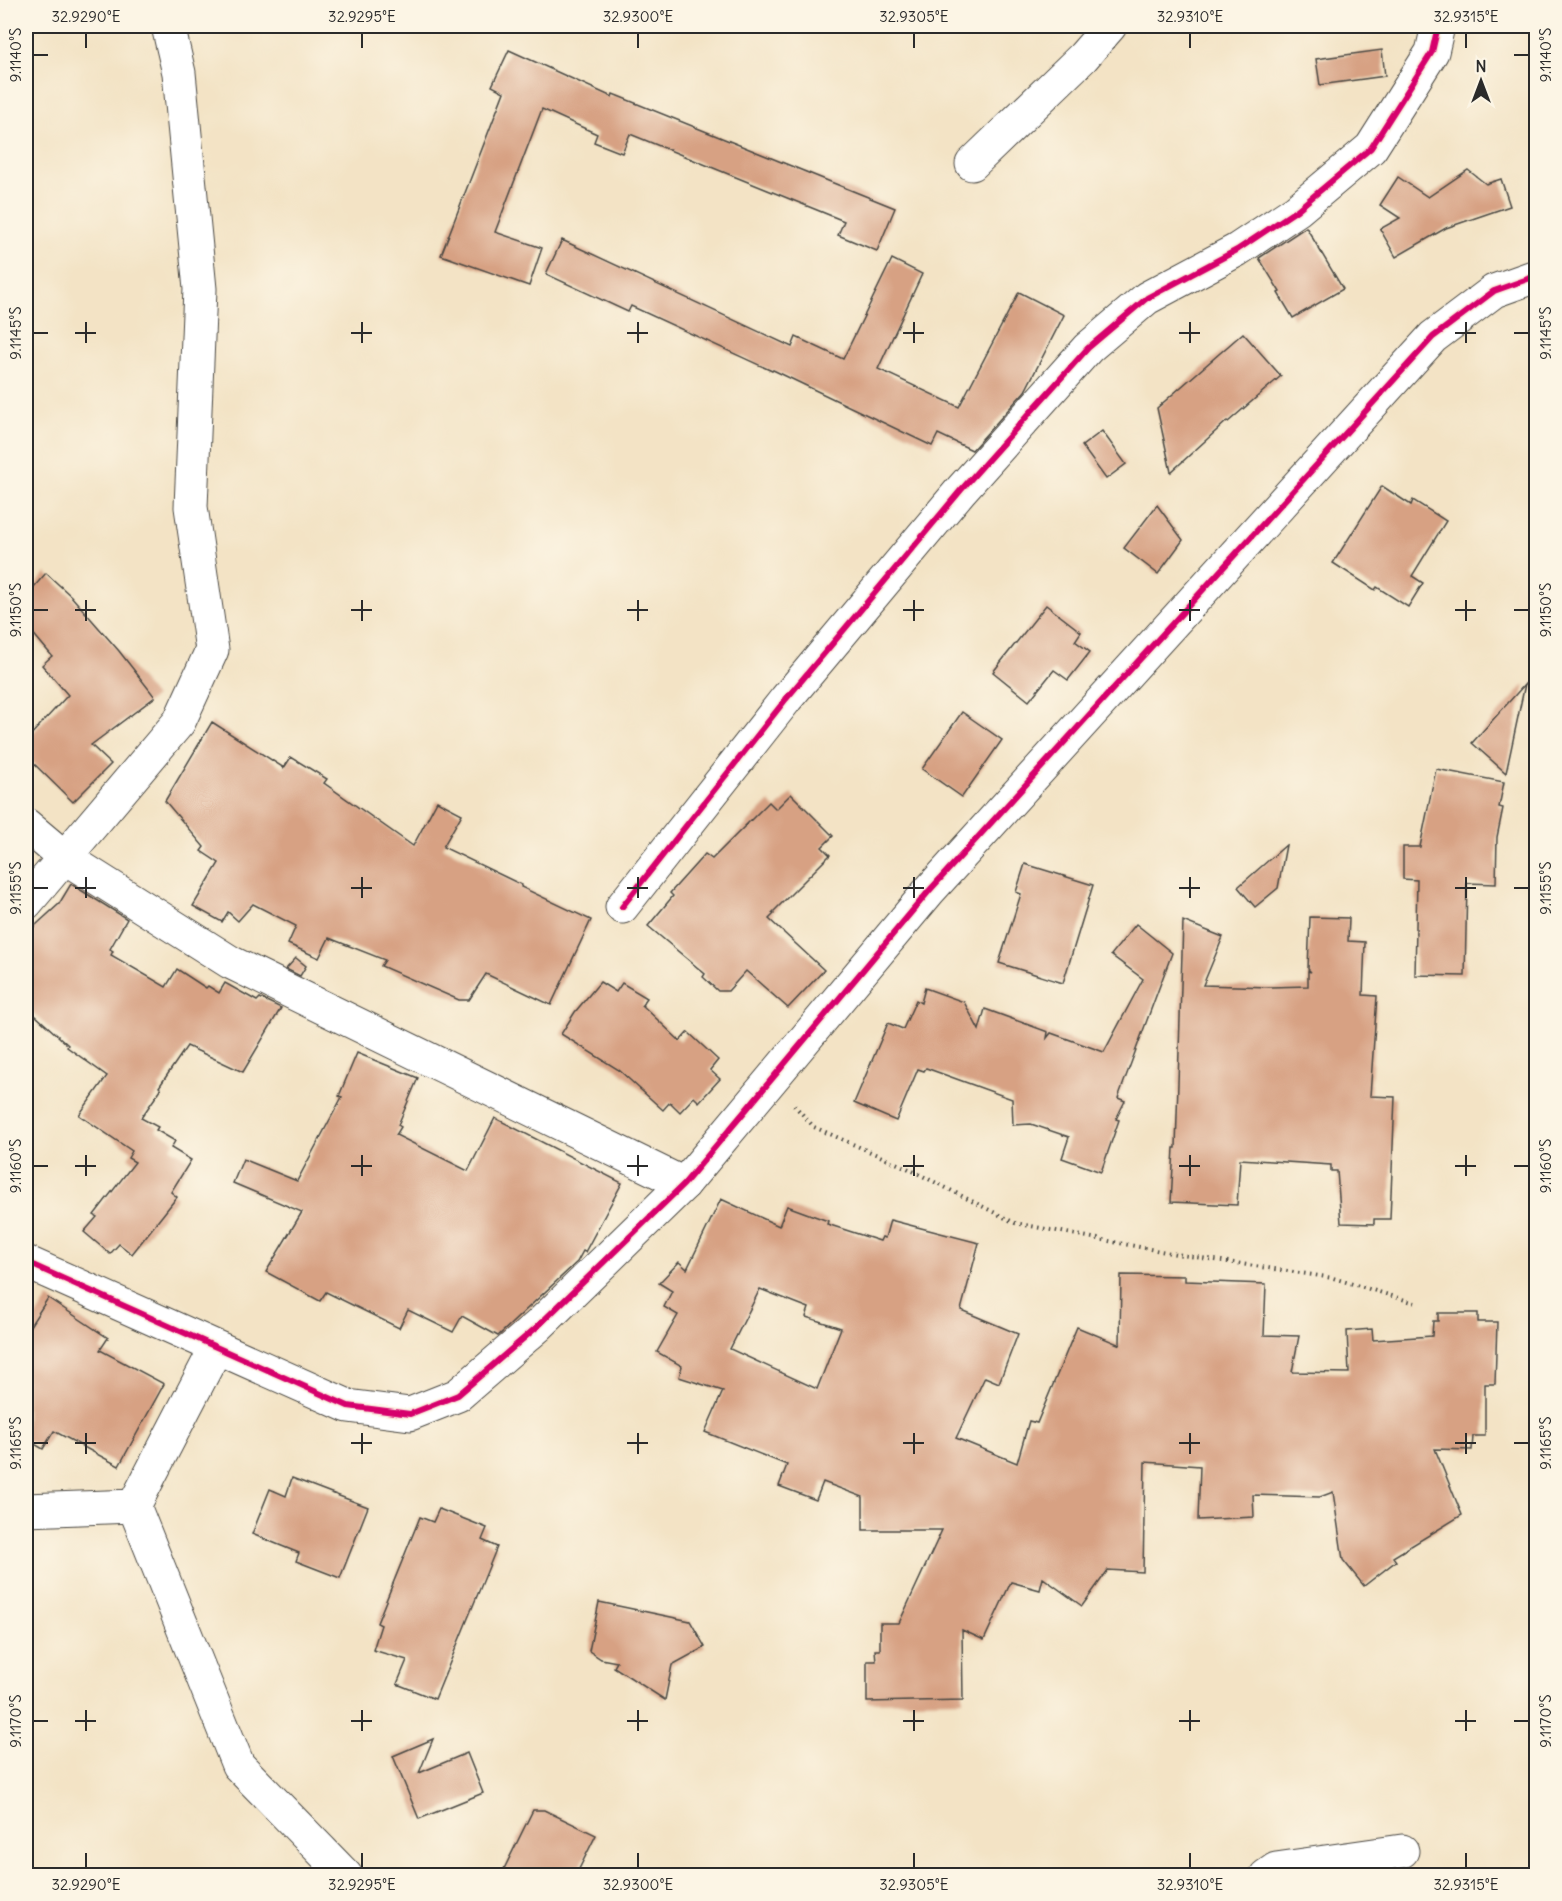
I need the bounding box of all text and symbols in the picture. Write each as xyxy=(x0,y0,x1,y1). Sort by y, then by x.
text: 32.9290°E xyxy=(51,7,121,26)
text: 32.9295°E xyxy=(328,7,396,26)
text: 32.9300°E xyxy=(603,7,673,26)
text: 32.9305°E xyxy=(879,7,949,26)
text: 32.9310°E xyxy=(1157,7,1223,26)
text: 32.9315°E xyxy=(1433,7,1499,26)
text: 9.1140°S xyxy=(6,28,25,82)
text: 9.1140°S xyxy=(1536,28,1555,82)
north arrow xyxy=(1451,51,1511,111)
text: N xyxy=(1475,56,1487,76)
text: 9.1145°S xyxy=(6,306,25,360)
text: 9.1145°S xyxy=(1536,306,1555,360)
text: 9.1150°S xyxy=(6,583,25,637)
text: 9.1150°S xyxy=(1536,583,1555,637)
text: 9.1155°S xyxy=(6,861,25,915)
text: 9.1155°S xyxy=(1536,861,1555,915)
text: 9.1160°S xyxy=(6,1139,25,1193)
text: 9.1160°S xyxy=(1536,1139,1555,1193)
text: 9.1165°S xyxy=(6,1416,25,1470)
text: 9.1165°S xyxy=(1536,1416,1555,1470)
text: 9.1170°S xyxy=(6,1694,25,1748)
text: 9.1170°S xyxy=(1536,1694,1555,1748)
text: 32.9290°E xyxy=(51,1875,121,1894)
text: 32.9295°E xyxy=(328,1875,396,1894)
text: 32.9300°E xyxy=(603,1875,673,1894)
text: 32.9305°E xyxy=(879,1875,949,1894)
text: 32.9310°E xyxy=(1157,1875,1223,1894)
text: 32.9315°E xyxy=(1433,1875,1499,1894)

